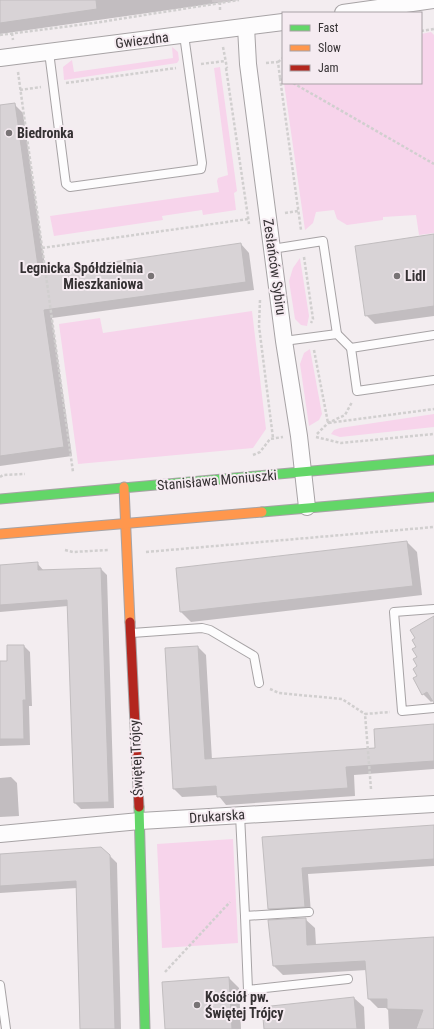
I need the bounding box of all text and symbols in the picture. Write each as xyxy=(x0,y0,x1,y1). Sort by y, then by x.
legend xyxy=(282,12,422,84)
text: Fast xyxy=(318,21,339,35)
street label: Gwiezdna xyxy=(114,29,170,51)
text: Slow xyxy=(318,41,341,55)
text: Jam xyxy=(318,61,339,75)
place label: Biedronka xyxy=(17,125,74,141)
marker: Biedronka xyxy=(4,128,14,138)
street label: Zesłańców Sybiru xyxy=(260,218,290,316)
place label: Legnicka Spółdzielnia Mieszkaniowa xyxy=(20,260,143,292)
place label: Lidl xyxy=(405,268,426,284)
marker: Legnicka Spółdzielnia Mieszkaniowa xyxy=(146,271,156,281)
marker: Lidl xyxy=(392,271,402,281)
street label: Stanisława Moniuszki xyxy=(156,467,278,493)
street label: Świętej Trójcy xyxy=(125,719,146,797)
street label: Drukarska xyxy=(189,806,245,826)
place label: Kościół pw. Świętej Trójcy xyxy=(205,989,284,1021)
marker: Kościół pw. Świętej Trójcy xyxy=(192,1000,202,1010)

